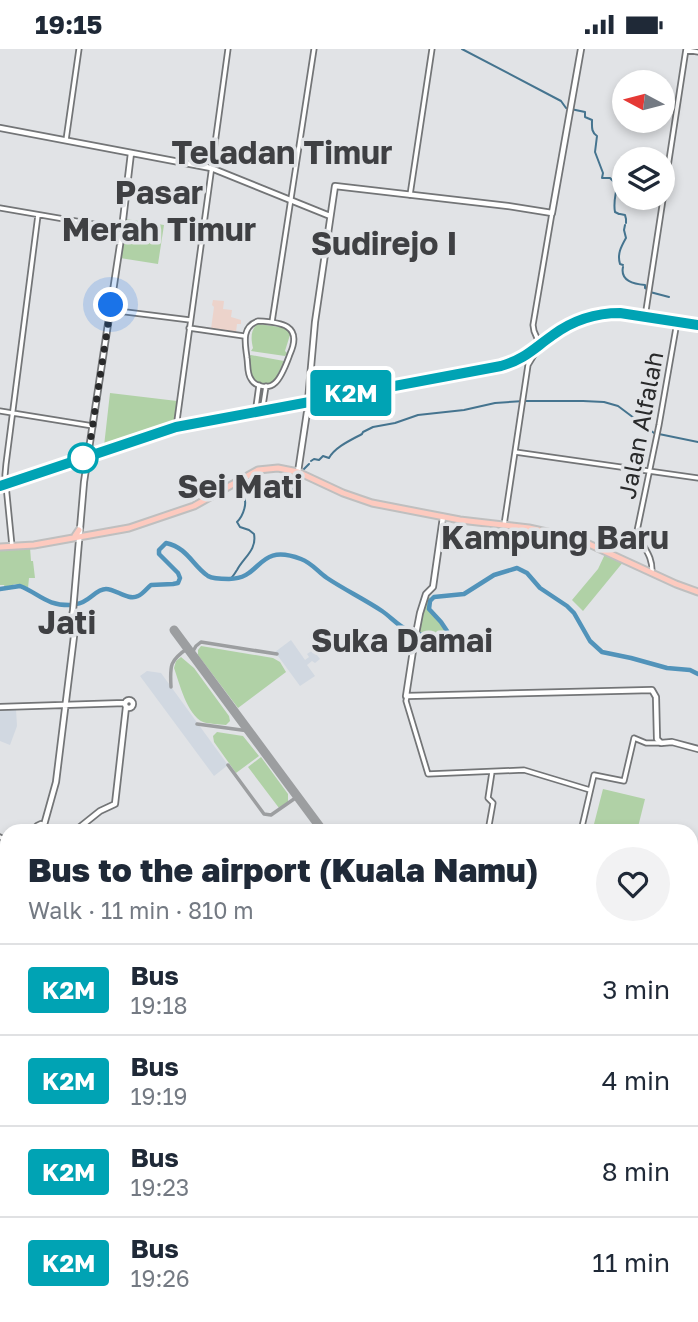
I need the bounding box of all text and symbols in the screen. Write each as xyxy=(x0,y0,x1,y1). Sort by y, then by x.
text: 19:15 xyxy=(35,9,102,40)
north arrow xyxy=(612,70,676,133)
map controls xyxy=(612,70,675,210)
district label: Teladan Timur xyxy=(171,133,393,171)
button: layers xyxy=(612,147,675,210)
district label: Pasar Merah Timur xyxy=(62,173,256,248)
district label: Sudirejo I xyxy=(311,224,457,262)
your location xyxy=(93,287,128,322)
street label: Jalan Alfalah xyxy=(612,349,668,501)
line badge: K2M xyxy=(311,370,391,416)
text: K2M xyxy=(324,378,378,407)
unlabelled marker xyxy=(68,443,98,473)
district label: Sei Mati xyxy=(177,467,303,505)
district label: Kampung Baru xyxy=(441,518,669,556)
district label: Jati xyxy=(38,603,96,641)
district label: Suka Damai xyxy=(311,621,493,659)
button: heart xyxy=(596,847,670,921)
text: Bus to the airport (Kuala Namu) xyxy=(28,850,538,889)
text: Walk · 11 min · 810 m xyxy=(28,896,254,924)
text: Bus xyxy=(130,960,179,991)
text: 3 min xyxy=(602,974,670,1005)
text: K2M xyxy=(42,975,95,1004)
text: 19:18 xyxy=(130,991,188,1019)
text: Bus xyxy=(130,1051,179,1082)
text: 4 min xyxy=(602,1065,670,1096)
text: K2M xyxy=(42,1066,95,1095)
text: 19:19 xyxy=(130,1082,187,1110)
text: Bus xyxy=(130,1142,179,1173)
text: 8 min xyxy=(602,1156,670,1187)
text: K2M xyxy=(42,1157,95,1186)
text: 19:23 xyxy=(130,1173,189,1201)
text: Bus xyxy=(130,1233,179,1264)
text: 11 min xyxy=(592,1247,670,1278)
text: K2M xyxy=(42,1248,95,1277)
text: 19:26 xyxy=(130,1264,190,1292)

